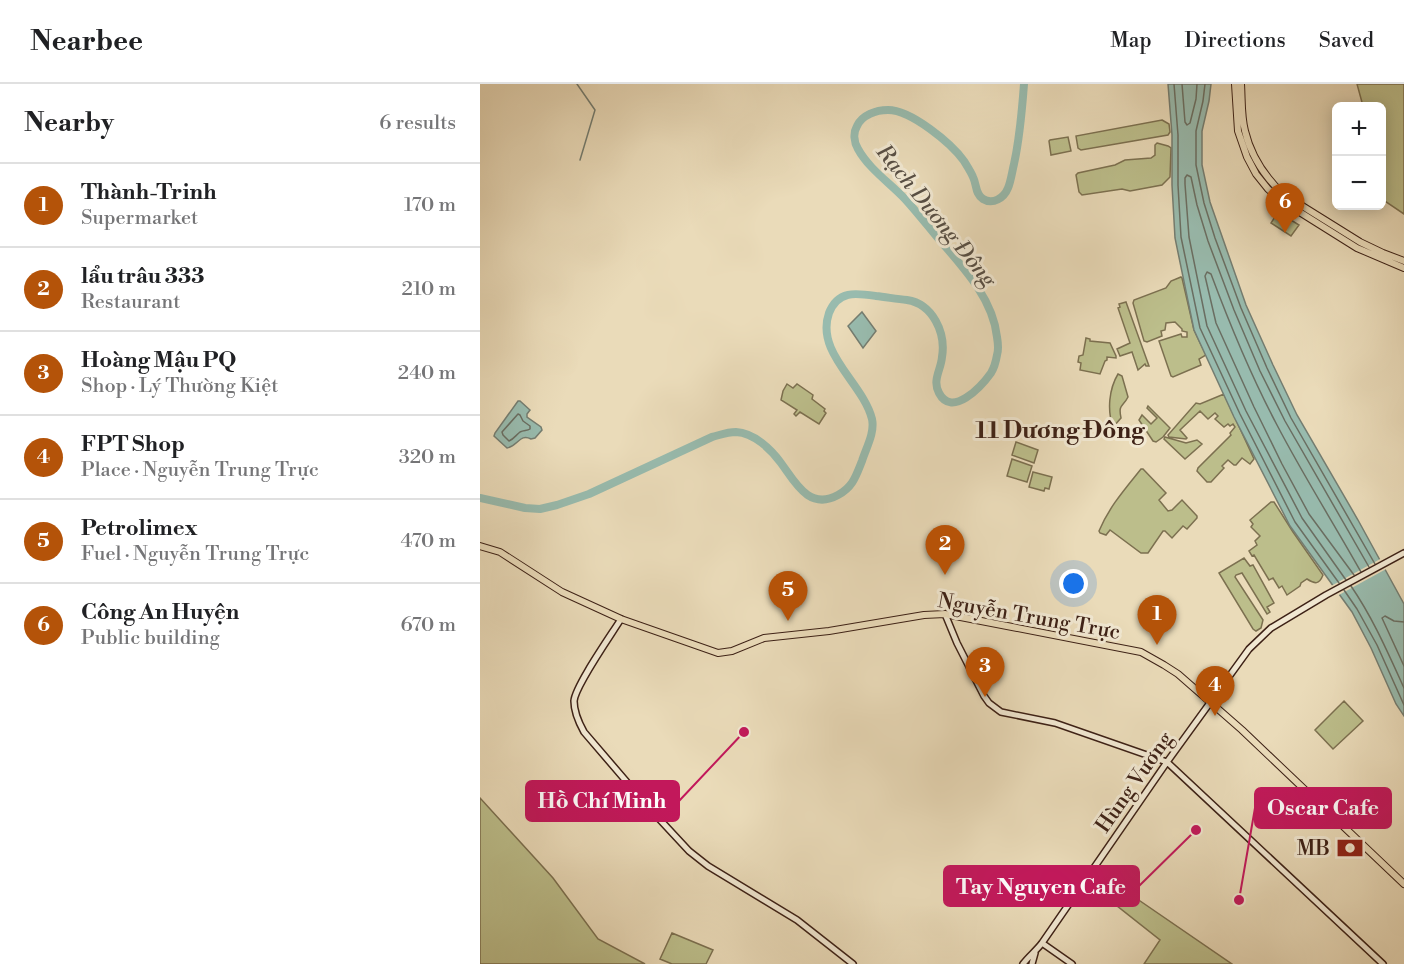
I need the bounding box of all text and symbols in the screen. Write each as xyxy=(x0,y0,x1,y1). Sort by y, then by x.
text: Nearbee xyxy=(30,24,143,59)
text: Map xyxy=(1110,28,1152,54)
text: Directions xyxy=(1185,28,1286,54)
text: Saved xyxy=(1319,28,1374,54)
map controls xyxy=(1332,102,1386,210)
button: + xyxy=(1332,102,1386,156)
text: Nearby xyxy=(24,107,114,139)
text: 6 results xyxy=(379,111,456,136)
water label: Rạch Dương Đông xyxy=(869,138,1003,294)
button: − xyxy=(1332,156,1386,210)
text: Thành-Trinh xyxy=(81,179,217,206)
pin: 6 xyxy=(1266,184,1304,233)
text: 1 xyxy=(39,193,48,218)
text: 170 m xyxy=(404,193,456,218)
text: Supermarket xyxy=(81,206,198,231)
text: lẩu trâu 333 xyxy=(81,263,205,290)
text: 2 xyxy=(37,277,50,302)
text: 210 m xyxy=(401,277,456,302)
text: Restaurant xyxy=(81,290,180,315)
text: Hoàng Mậu PQ xyxy=(81,347,236,374)
text: 3 xyxy=(37,361,50,386)
text: 240 m xyxy=(398,361,456,386)
text: Shop · Lý Thường Kiệt xyxy=(81,374,278,399)
district label: 11 Dương Đông xyxy=(975,416,1146,446)
text: FPT Shop xyxy=(81,431,185,458)
text: 4 xyxy=(37,445,50,470)
text: 320 m xyxy=(399,445,456,470)
text: Place · Nguyễn Trung Trực xyxy=(81,458,319,483)
text: Petrolimex xyxy=(81,515,197,542)
pin: 2 xyxy=(926,526,964,575)
text: 5 xyxy=(37,529,50,554)
text: 470 m xyxy=(400,529,456,554)
text: Fuel · Nguyễn Trung Trực xyxy=(81,542,309,567)
your location xyxy=(1059,569,1088,598)
pin: 5 xyxy=(768,572,808,621)
street label: Nguyễn Trung Trực xyxy=(935,588,1122,646)
pin: 1 xyxy=(1138,596,1176,645)
text: Công An Huyện xyxy=(81,599,239,626)
text: 6 xyxy=(37,613,50,638)
text: 670 m xyxy=(400,613,456,638)
text: Public building xyxy=(81,626,220,651)
pin: 3 xyxy=(966,648,1004,697)
pin: 4 xyxy=(1196,666,1234,716)
street label: Hùng Vương xyxy=(1090,727,1179,838)
callout: Hồ Chí Minh xyxy=(526,781,679,821)
text: Hồ Chí Minh xyxy=(538,788,667,815)
callout: Oscar Cafe xyxy=(1255,788,1391,828)
text: Oscar Cafe xyxy=(1267,795,1379,822)
bank icon: MB xyxy=(1335,833,1365,863)
place label: MB xyxy=(1297,836,1330,862)
callout: Tay Nguyen Cafe xyxy=(944,866,1139,906)
text: Tay Nguyen Cafe xyxy=(956,874,1126,901)

